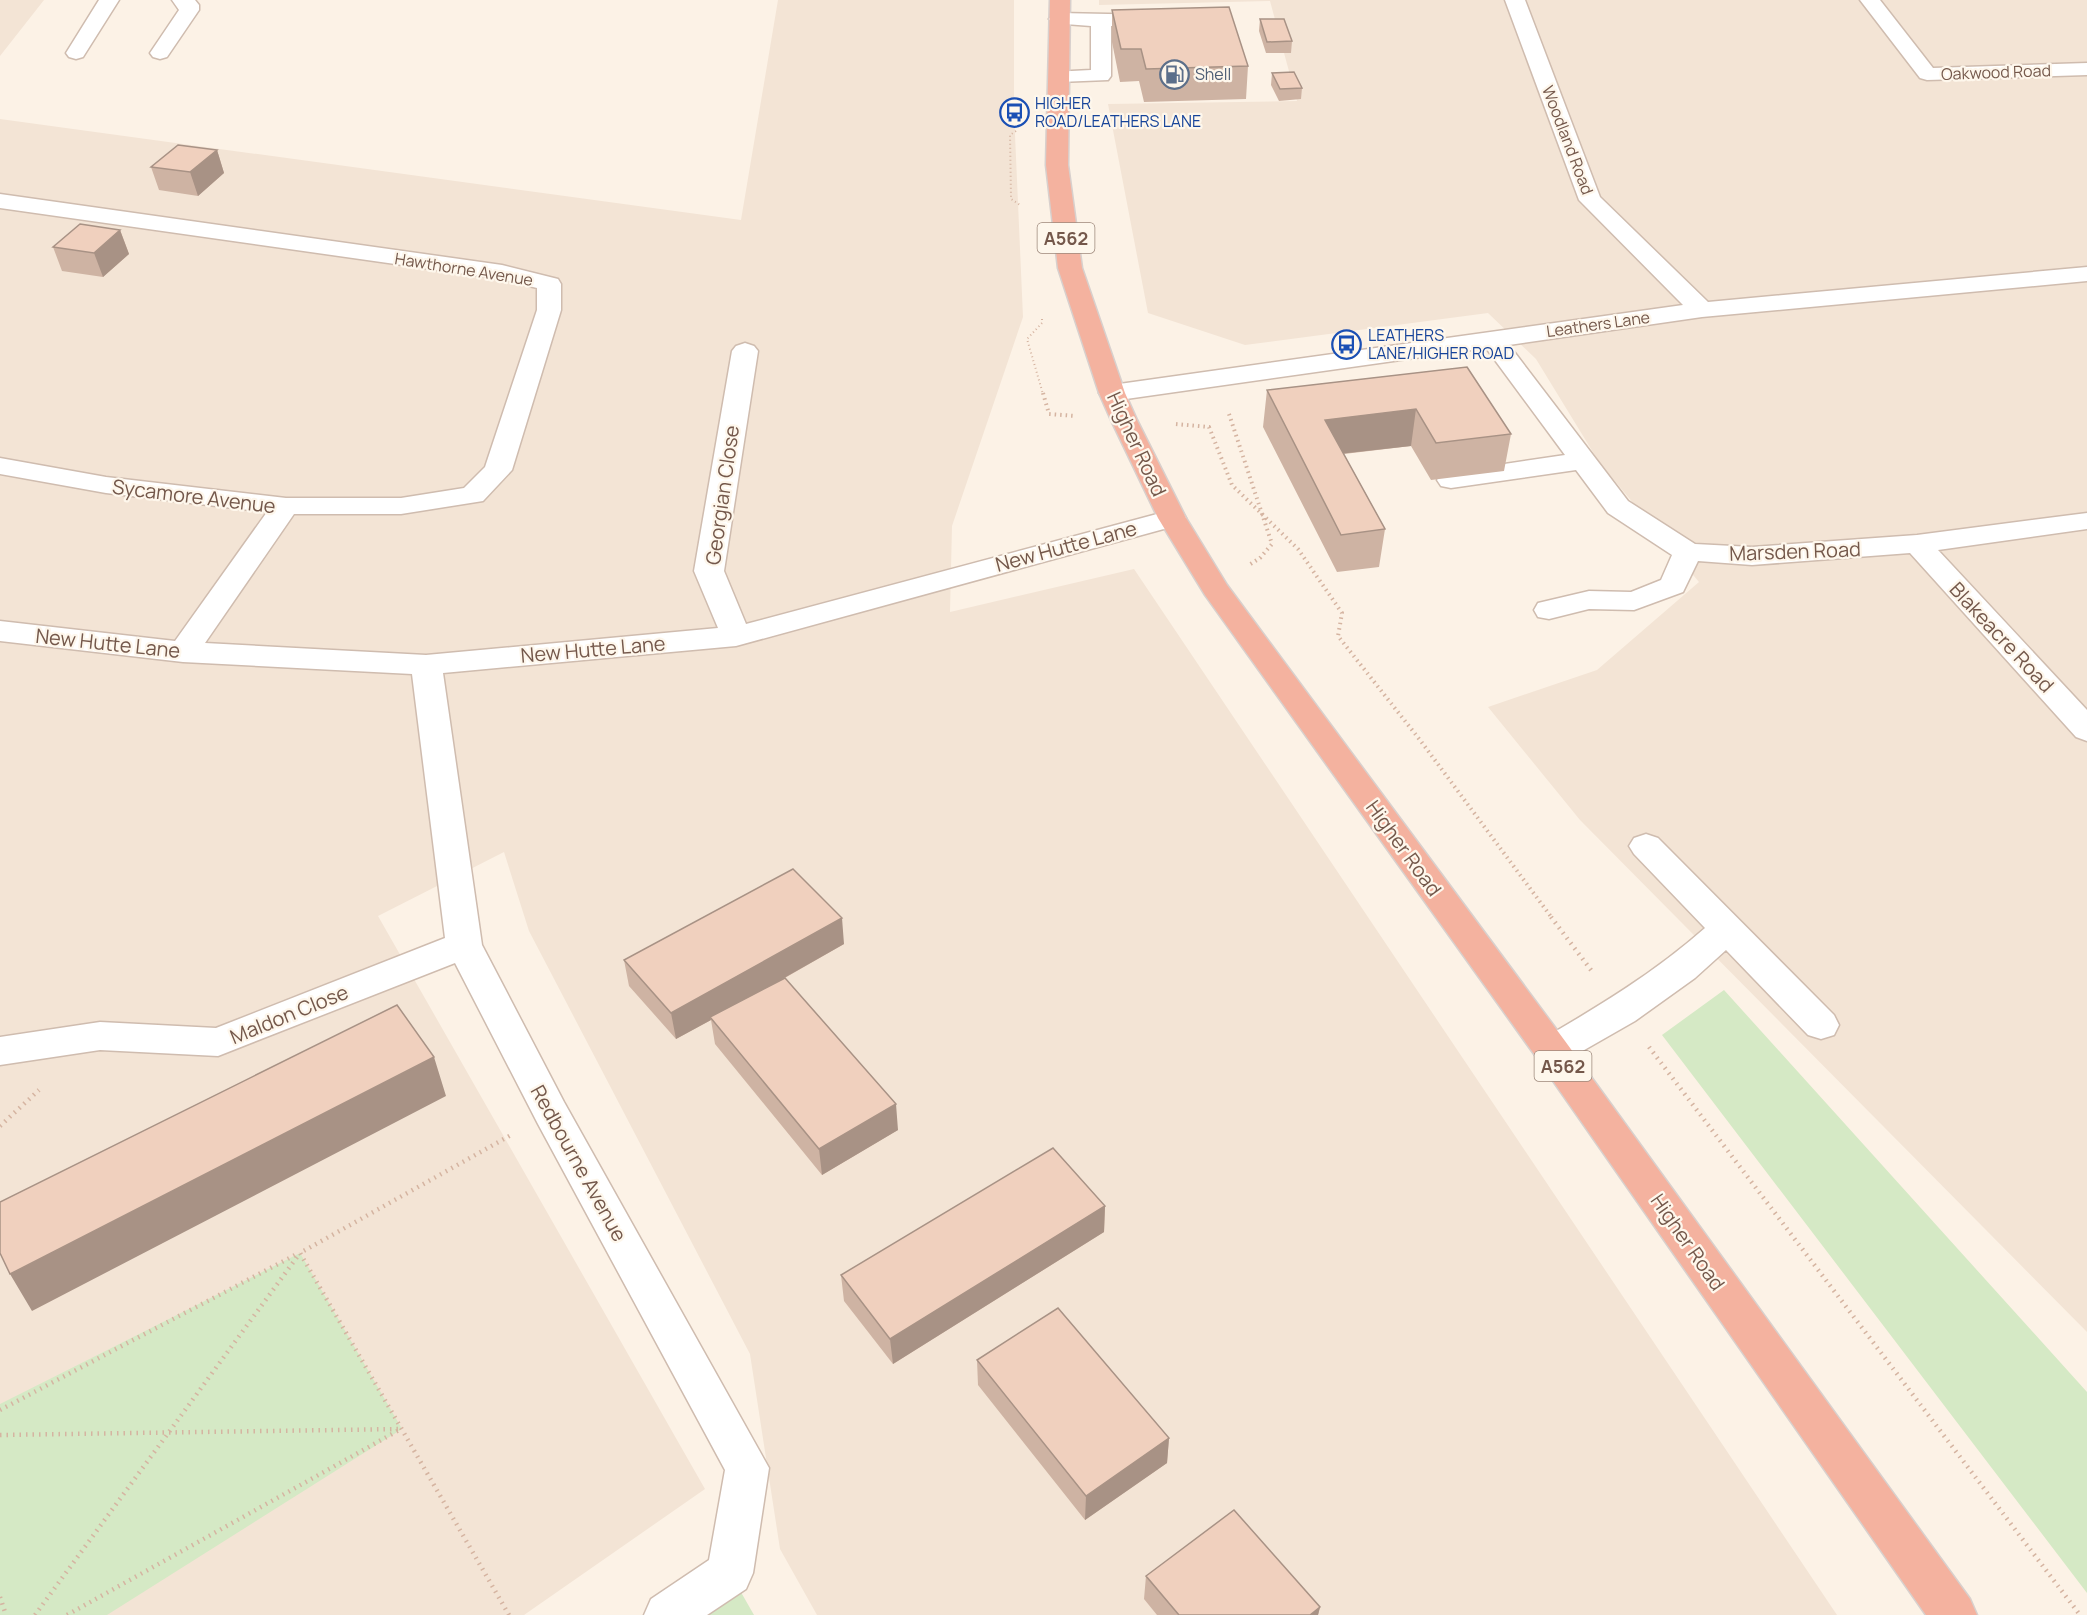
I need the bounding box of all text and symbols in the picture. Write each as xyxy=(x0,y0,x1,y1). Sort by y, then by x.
fuel station icon: Shell xyxy=(1158,58,1190,90)
street label: Oakwood Road xyxy=(1941,59,2051,85)
place label: Shell xyxy=(1195,63,1231,85)
street label: Woodland Road xyxy=(1537,82,1599,198)
place label: HIGHER ROAD/LEATHERS LANE xyxy=(1035,92,1201,132)
bus stop icon: HIGHER ROAD/LEATHERS LANE xyxy=(998,96,1030,128)
road number: A562 xyxy=(1038,223,1094,253)
street label: Hawthorne Avenue xyxy=(393,247,535,291)
street label: Leathers Lane xyxy=(1545,306,1651,342)
place label: LEATHERS LANE/HIGHER ROAD xyxy=(1368,324,1514,364)
bus stop icon: LEATHERS LANE/HIGHER ROAD xyxy=(1331,328,1363,360)
street label: Higher Road xyxy=(1101,387,1173,501)
street label: Georgian Close xyxy=(699,423,745,567)
street label: Sycamore Avenue xyxy=(111,473,277,519)
street label: New Hutte Lane xyxy=(992,514,1140,578)
street label: Marsden Road xyxy=(1729,535,1861,567)
street label: Blakeacre Road xyxy=(1944,576,2060,698)
street label: New Hutte Lane xyxy=(34,622,182,664)
street label: New Hutte Lane xyxy=(519,629,667,669)
street label: Higher Road xyxy=(1360,795,1448,901)
street label: Maldon Close xyxy=(226,978,352,1050)
road number: A562 xyxy=(1534,1051,1592,1081)
street label: Redbourne Avenue xyxy=(525,1080,633,1246)
street label: Higher Road xyxy=(1645,1188,1731,1296)

